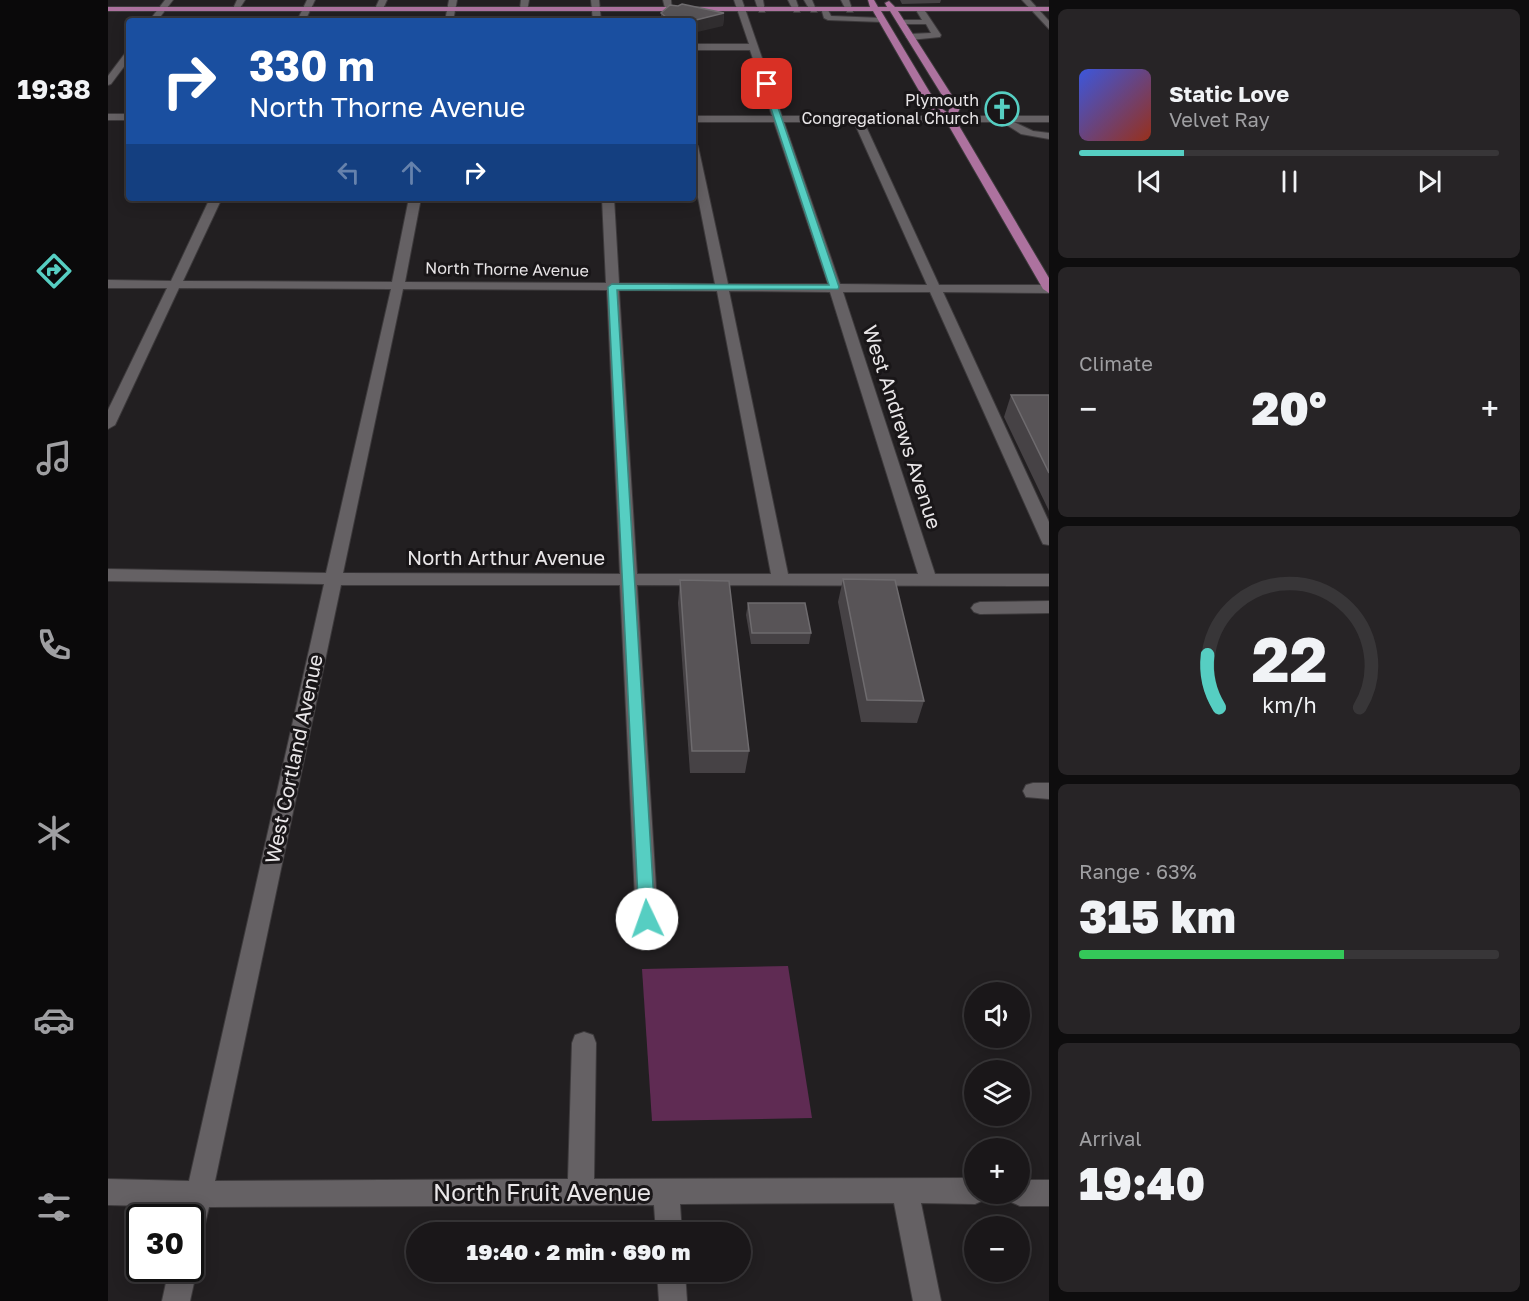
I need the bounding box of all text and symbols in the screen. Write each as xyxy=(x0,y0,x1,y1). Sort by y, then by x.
text: 330 m xyxy=(249,40,375,90)
icon: right xyxy=(150,42,228,120)
pin xyxy=(741,58,792,109)
icon: arrive xyxy=(750,67,783,100)
text: 19:38 xyxy=(17,73,91,105)
text: Static Love xyxy=(1169,80,1289,107)
place label: Plymouth Congregational Church xyxy=(801,90,979,128)
text: North Thorne Avenue xyxy=(249,91,525,123)
church icon: Plymouth Congregational Church xyxy=(984,91,1020,127)
text: Velvet Ray xyxy=(1169,107,1270,131)
icon: left xyxy=(332,156,365,189)
icon: ahead xyxy=(395,156,428,189)
icon: right xyxy=(458,156,491,189)
icon: previous xyxy=(1133,165,1166,198)
icon: pause xyxy=(1273,165,1306,198)
icon: next xyxy=(1413,165,1446,198)
icon: directions xyxy=(33,250,75,292)
street label: North Thorne Avenue xyxy=(425,258,589,280)
street label: West Andrews Avenue xyxy=(859,322,947,532)
text: Climate xyxy=(1079,351,1153,375)
text: 20° xyxy=(1251,381,1327,435)
text: − xyxy=(1079,389,1097,428)
text: + xyxy=(1481,389,1499,428)
icon: music xyxy=(33,437,75,479)
street label: North Arthur Avenue xyxy=(407,545,605,569)
text: 22 xyxy=(1251,621,1327,696)
icon: phone xyxy=(33,624,75,666)
street label: West Cortland Avenue xyxy=(259,652,327,866)
text: km/h xyxy=(1262,692,1316,718)
icon: climate xyxy=(33,812,75,854)
text: Range · 63% xyxy=(1079,859,1197,883)
position arrow xyxy=(615,887,679,951)
text: 315 km xyxy=(1079,889,1236,943)
map controls xyxy=(964,982,1030,1282)
button: sound xyxy=(964,982,1030,1048)
icon: car xyxy=(33,999,75,1041)
button: layers xyxy=(964,1060,1030,1126)
text: Arrival xyxy=(1079,1126,1142,1150)
button: + xyxy=(964,1138,1030,1204)
text: 19:40 xyxy=(1079,1156,1205,1210)
street label: North Fruit Avenue xyxy=(433,1177,651,1206)
icon: filters xyxy=(33,1186,75,1228)
speed limit sign: 30 xyxy=(126,1204,204,1282)
button: − xyxy=(964,1216,1030,1282)
text: 19:40 · 2 min · 690 m xyxy=(467,1238,690,1265)

